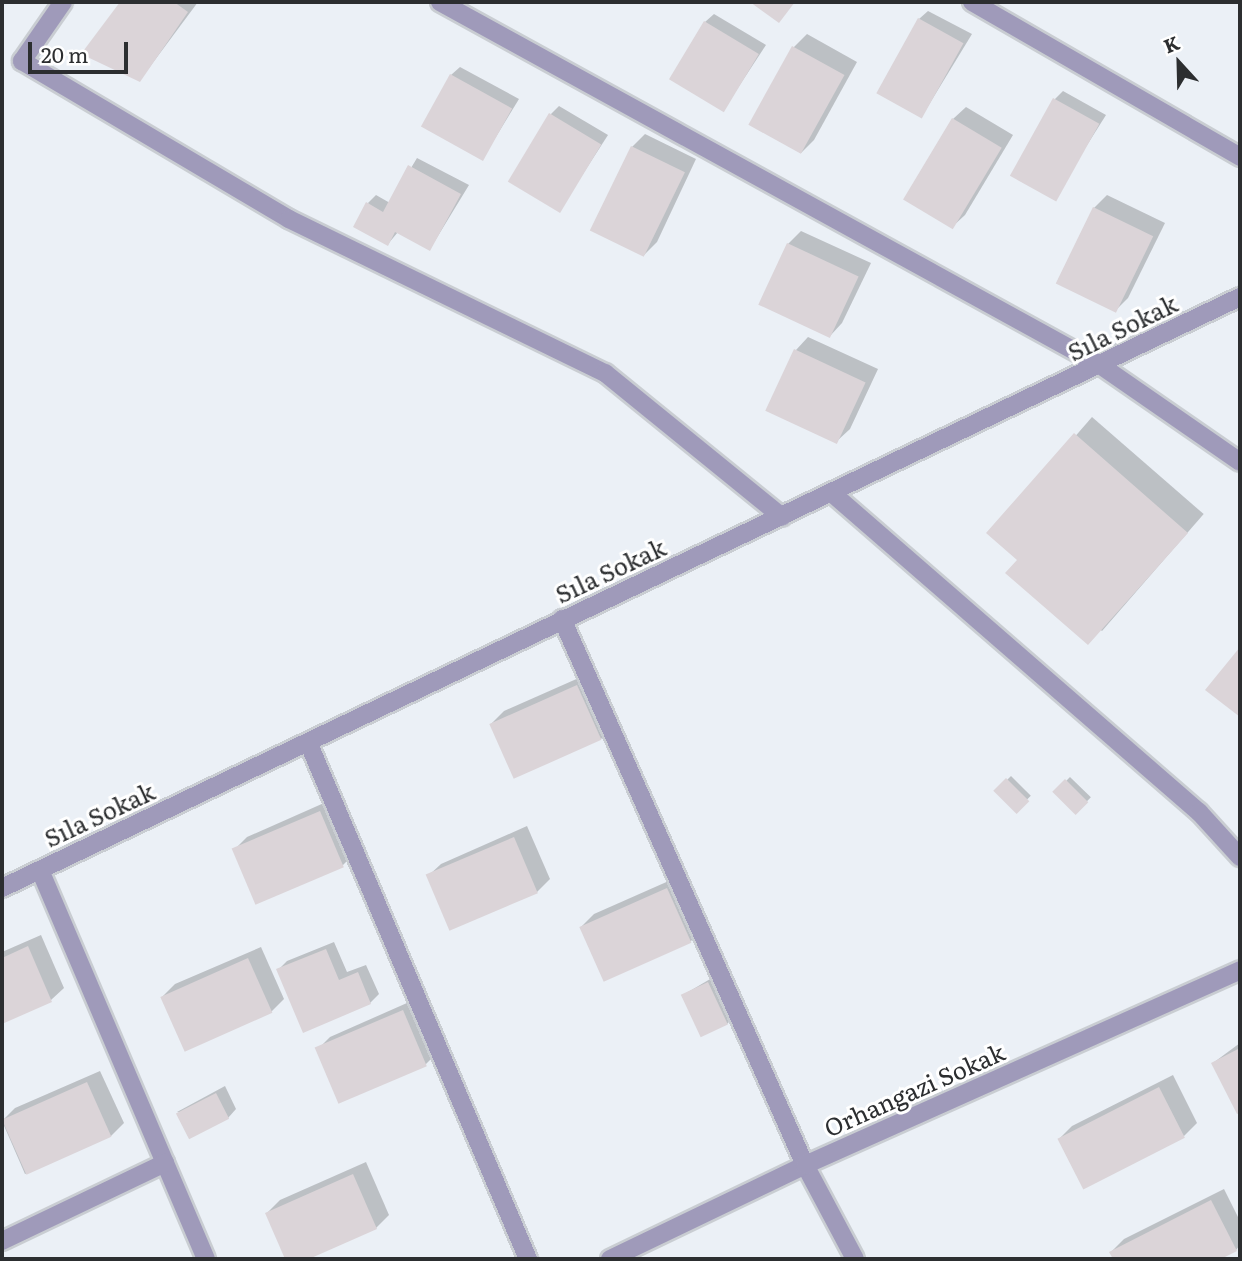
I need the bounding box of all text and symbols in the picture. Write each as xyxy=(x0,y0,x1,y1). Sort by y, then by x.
scale bar xyxy=(32,28,131,72)
north arrow xyxy=(1144,28,1214,98)
text: K xyxy=(1159,28,1183,59)
text: 20 m xyxy=(41,38,88,69)
street label: Sıla Sokak xyxy=(1063,288,1181,366)
street label: Sıla Sokak xyxy=(550,532,670,608)
street label: Sıla Sokak xyxy=(39,776,159,852)
street label: Orhangazi Sokak xyxy=(819,1036,1009,1142)

